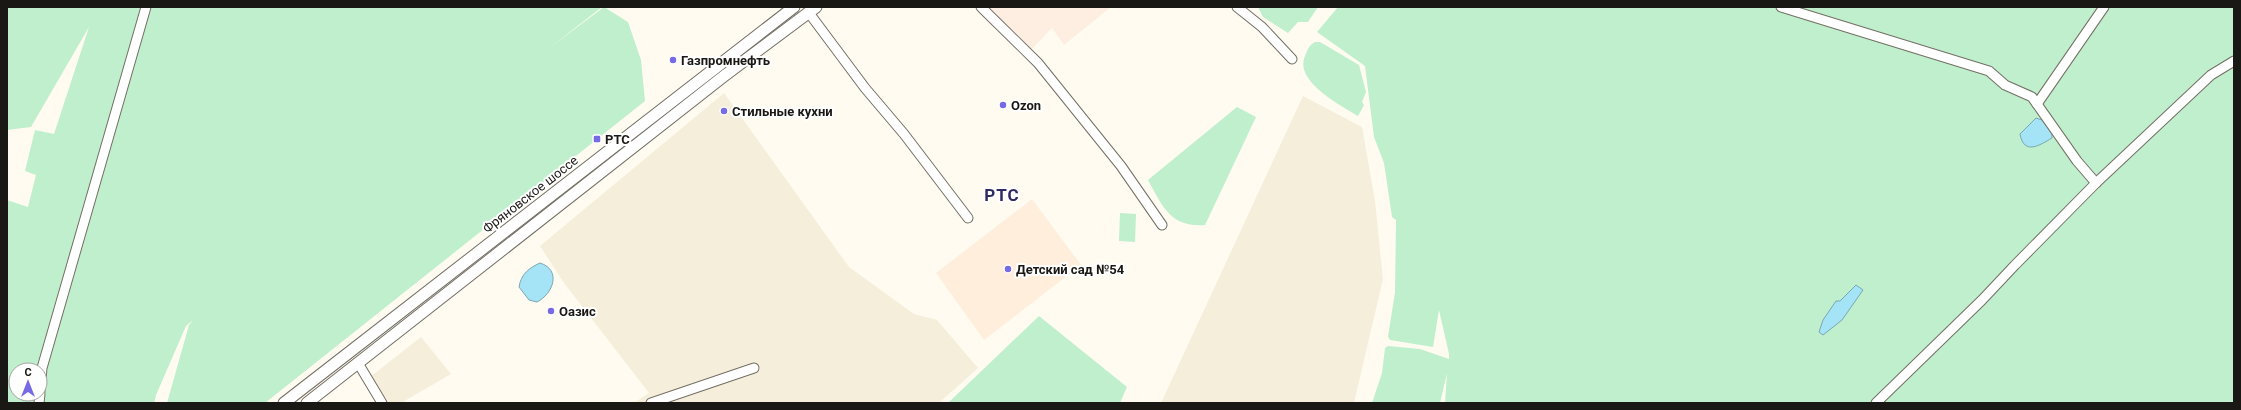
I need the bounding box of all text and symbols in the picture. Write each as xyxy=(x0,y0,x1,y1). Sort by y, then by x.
place label: Газпромнефть xyxy=(681,53,770,68)
marker: Газпромнефть xyxy=(668,55,678,65)
place label: Ozon xyxy=(1011,98,1041,113)
marker: Ozon xyxy=(998,100,1008,110)
place label: Стильные кухни xyxy=(732,104,833,119)
marker: Стильные кухни xyxy=(719,106,729,116)
place label: РТС xyxy=(605,132,630,147)
marker: РТС xyxy=(592,134,602,144)
street label: Фряновское шоссе xyxy=(480,153,581,236)
district label: РТС xyxy=(984,185,1020,205)
place label: Детский сад №54 xyxy=(1016,262,1125,277)
marker: Детский сад №54 xyxy=(1003,264,1013,274)
place label: Оазис xyxy=(559,304,596,319)
marker: Оазис xyxy=(546,306,556,316)
north arrow xyxy=(8,362,48,402)
text: С xyxy=(24,366,32,379)

